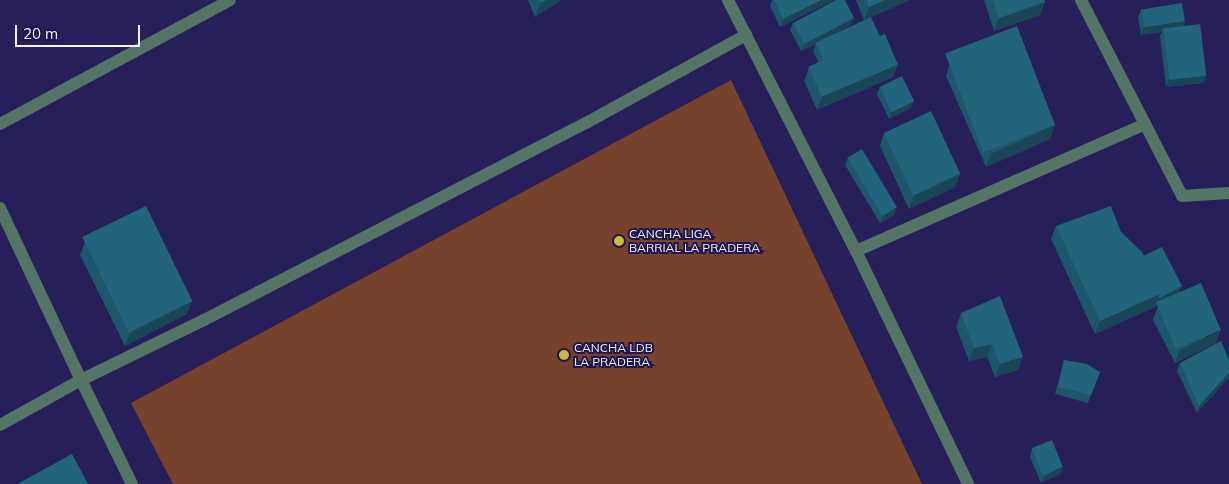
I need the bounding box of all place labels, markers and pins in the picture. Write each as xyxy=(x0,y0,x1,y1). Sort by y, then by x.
place label: CANCHA LIGA BARRIAL LA PRADERA xyxy=(629,227,760,255)
marker: CANCHA LIGA BARRIAL LA PRADERA xyxy=(613,235,625,247)
place label: CANCHA LDB LA PRADERA xyxy=(574,341,653,369)
marker: CANCHA LDB LA PRADERA xyxy=(558,349,570,361)

